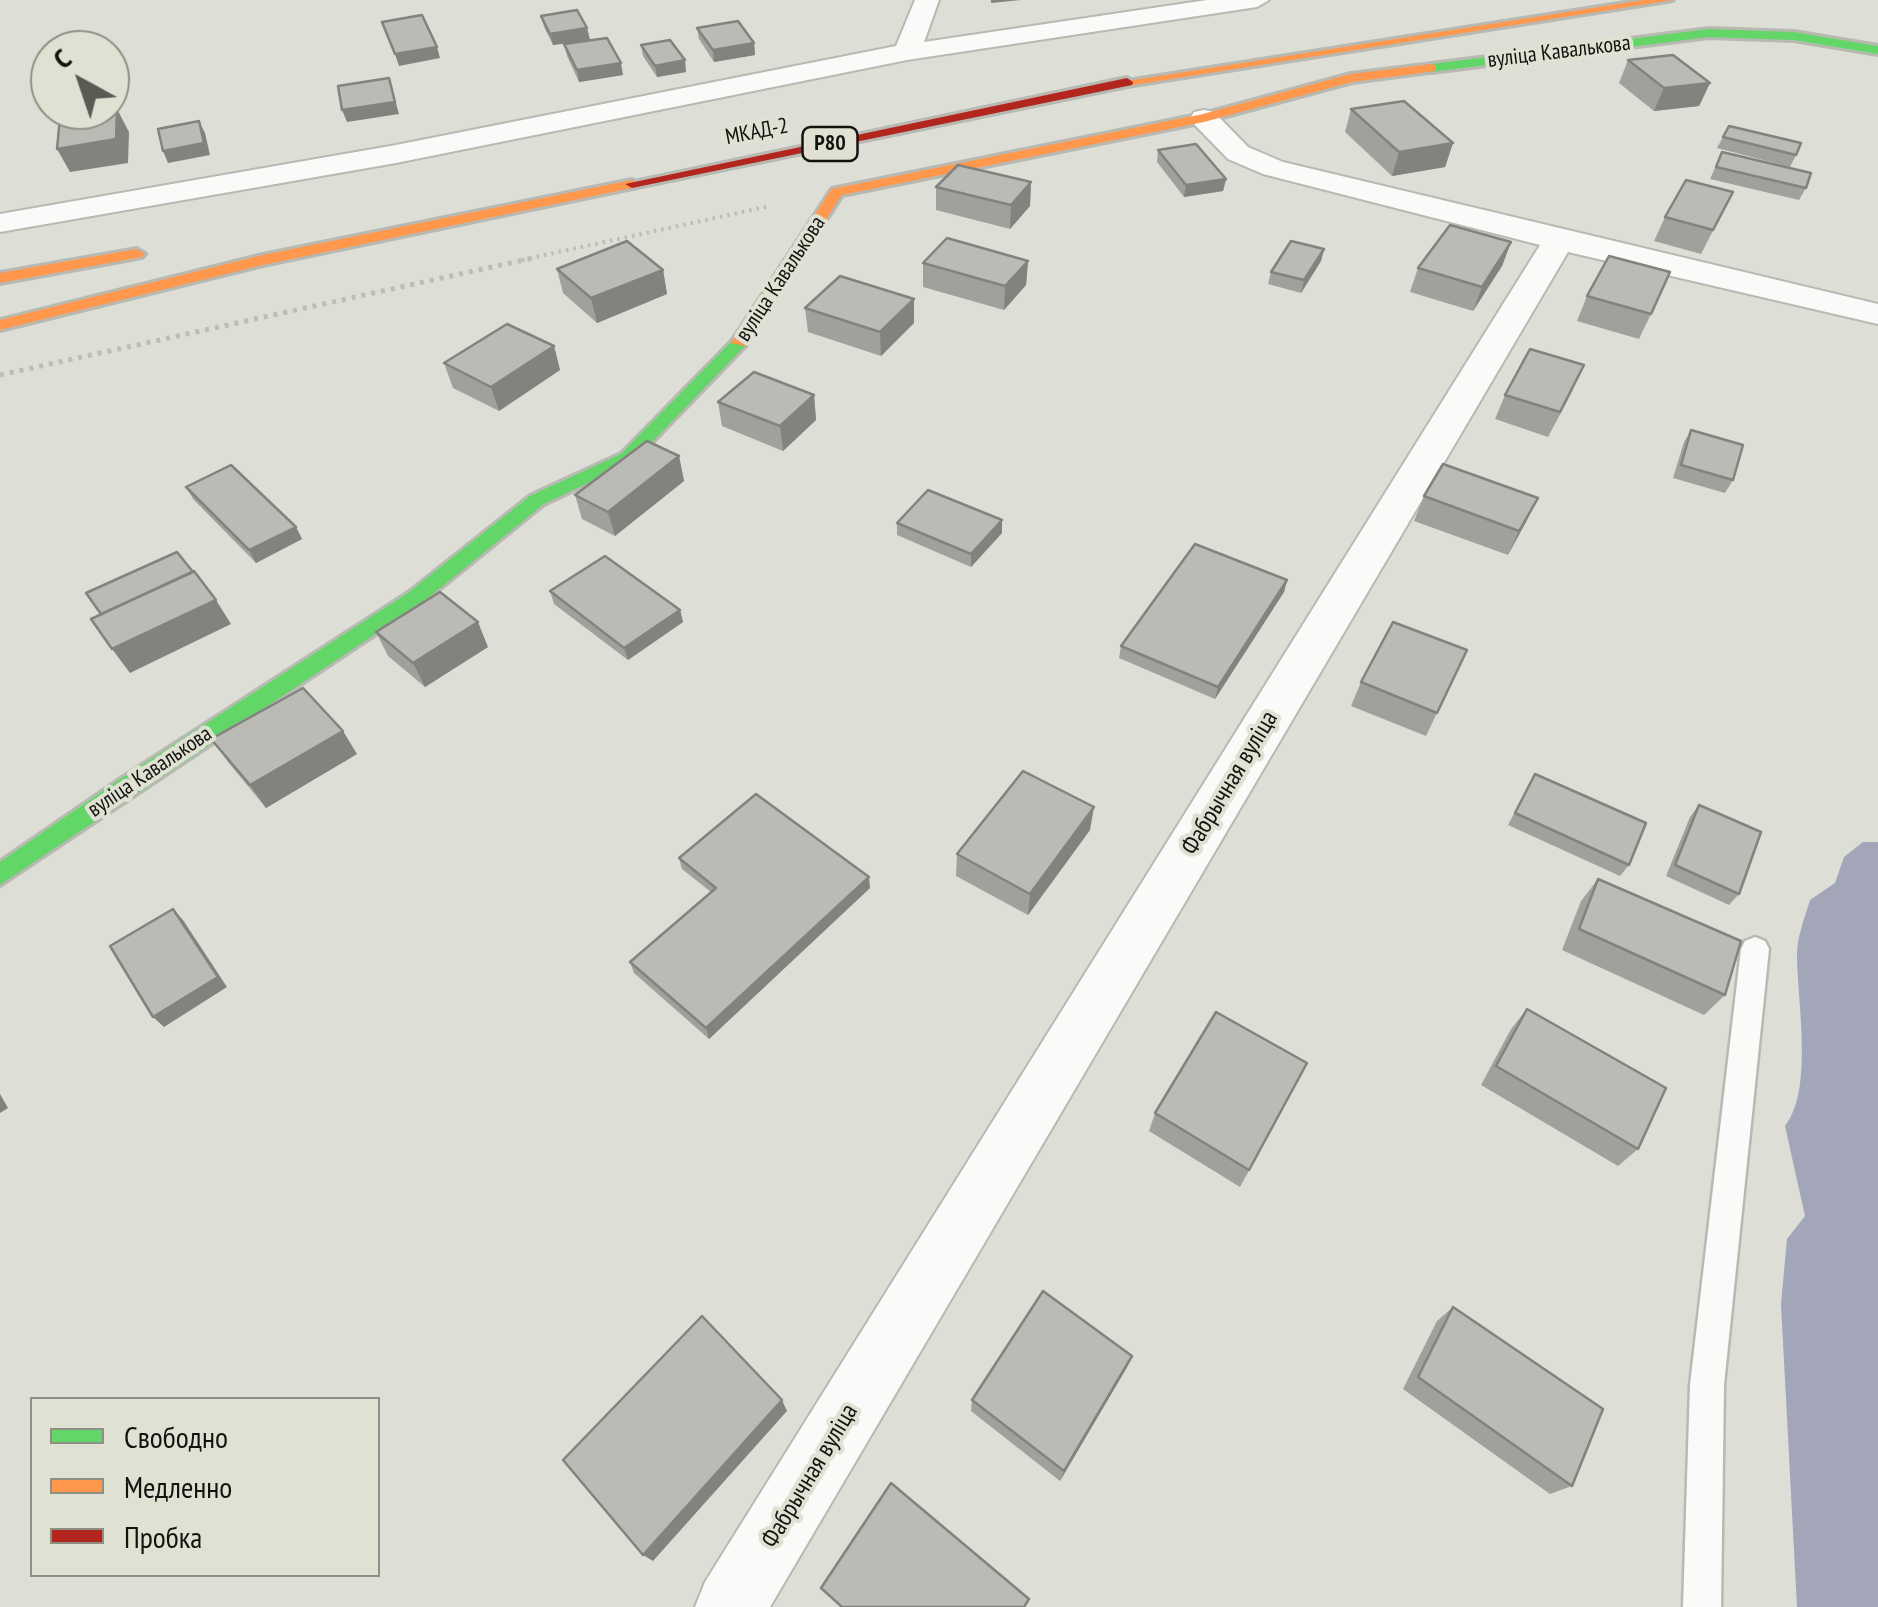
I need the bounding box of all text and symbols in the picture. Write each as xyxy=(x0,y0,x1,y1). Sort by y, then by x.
north arrow xyxy=(30,30,130,130)
street label: вуліца Кавалькова xyxy=(1486,30,1632,74)
text: С xyxy=(45,40,78,76)
street label: МКАД-2 xyxy=(723,113,791,151)
road number: Р80 xyxy=(802,127,858,161)
street label: вуліца Кавалькова xyxy=(731,211,831,347)
street label: Фабрычная вуліца xyxy=(1175,706,1285,860)
street label: вуліца Кавалькова xyxy=(83,721,217,823)
legend xyxy=(30,1397,380,1577)
street label: Фабрычная вуліца xyxy=(755,1399,865,1553)
text: Свободно xyxy=(124,1417,228,1456)
text: Медленно xyxy=(124,1467,232,1506)
text: Пробка xyxy=(124,1517,202,1556)

